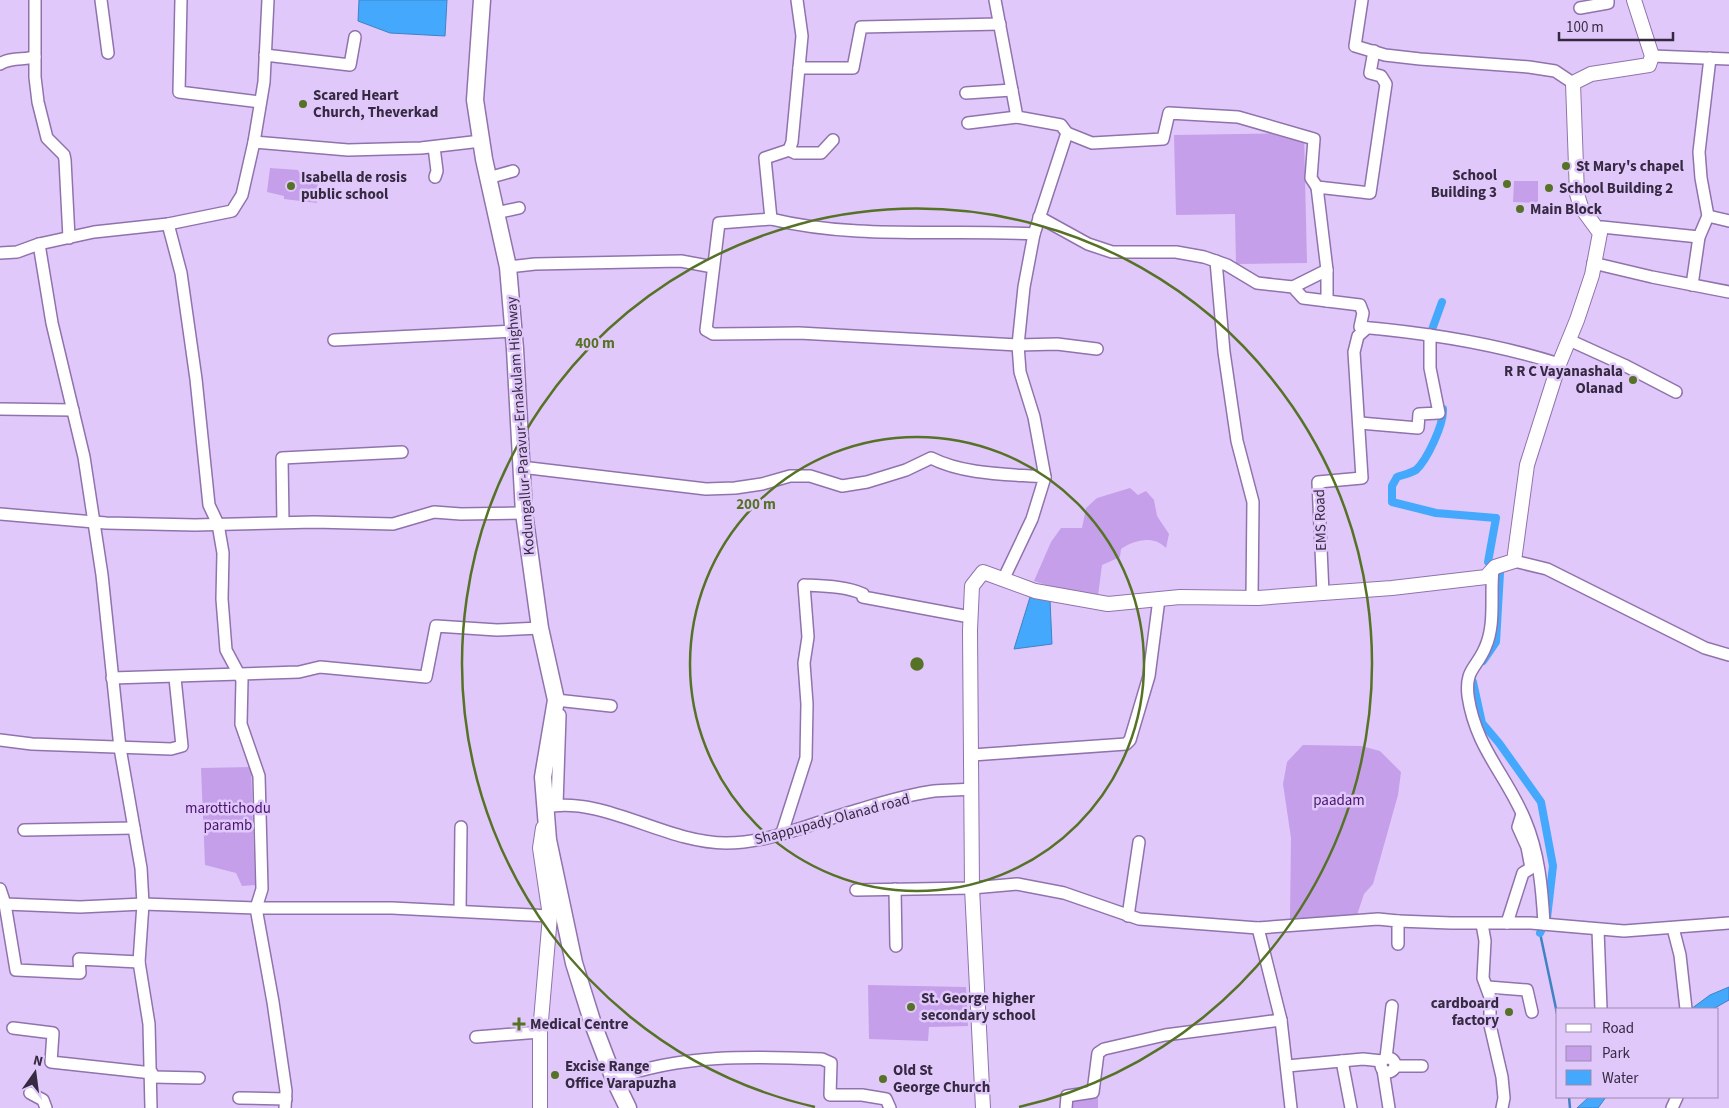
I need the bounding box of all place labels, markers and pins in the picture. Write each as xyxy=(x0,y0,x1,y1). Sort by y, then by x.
place label: Scared Heart Church, Theverkad xyxy=(313,85,438,123)
marker: Scared Heart Church, Theverkad xyxy=(297,98,309,110)
place label: St Mary's chapel xyxy=(1576,156,1685,177)
marker: St Mary's chapel xyxy=(1560,160,1572,172)
place label: School Building 3 xyxy=(1431,165,1498,203)
place label: Isabella de rosis public school xyxy=(301,167,407,205)
marker: School Building 3 xyxy=(1501,178,1513,190)
place label: School Building 2 xyxy=(1559,178,1673,199)
marker: Isabella de rosis public school xyxy=(285,180,297,192)
marker: School Building 2 xyxy=(1543,182,1555,194)
place label: Main Block xyxy=(1530,199,1603,220)
marker: Main Block xyxy=(1514,203,1526,215)
place label: R R C Vayanashala Olanad xyxy=(1504,361,1623,399)
marker: R R C Vayanashala Olanad xyxy=(1627,374,1639,386)
centre of rings xyxy=(908,655,926,673)
place label: St. George higher secondary school xyxy=(921,988,1036,1026)
place label: cardboard factory xyxy=(1431,993,1499,1031)
marker: St. George higher secondary school xyxy=(905,1001,917,1013)
marker: cardboard factory xyxy=(1503,1006,1515,1018)
place label: Medical Centre xyxy=(530,1014,629,1035)
marker: Medical Centre xyxy=(512,1017,526,1031)
place label: Excise Range Office Varapuzha xyxy=(565,1056,676,1094)
place label: Old St George Church xyxy=(893,1060,990,1098)
marker: Excise Range Office Varapuzha xyxy=(549,1069,561,1081)
marker: Old St George Church xyxy=(877,1073,889,1085)

